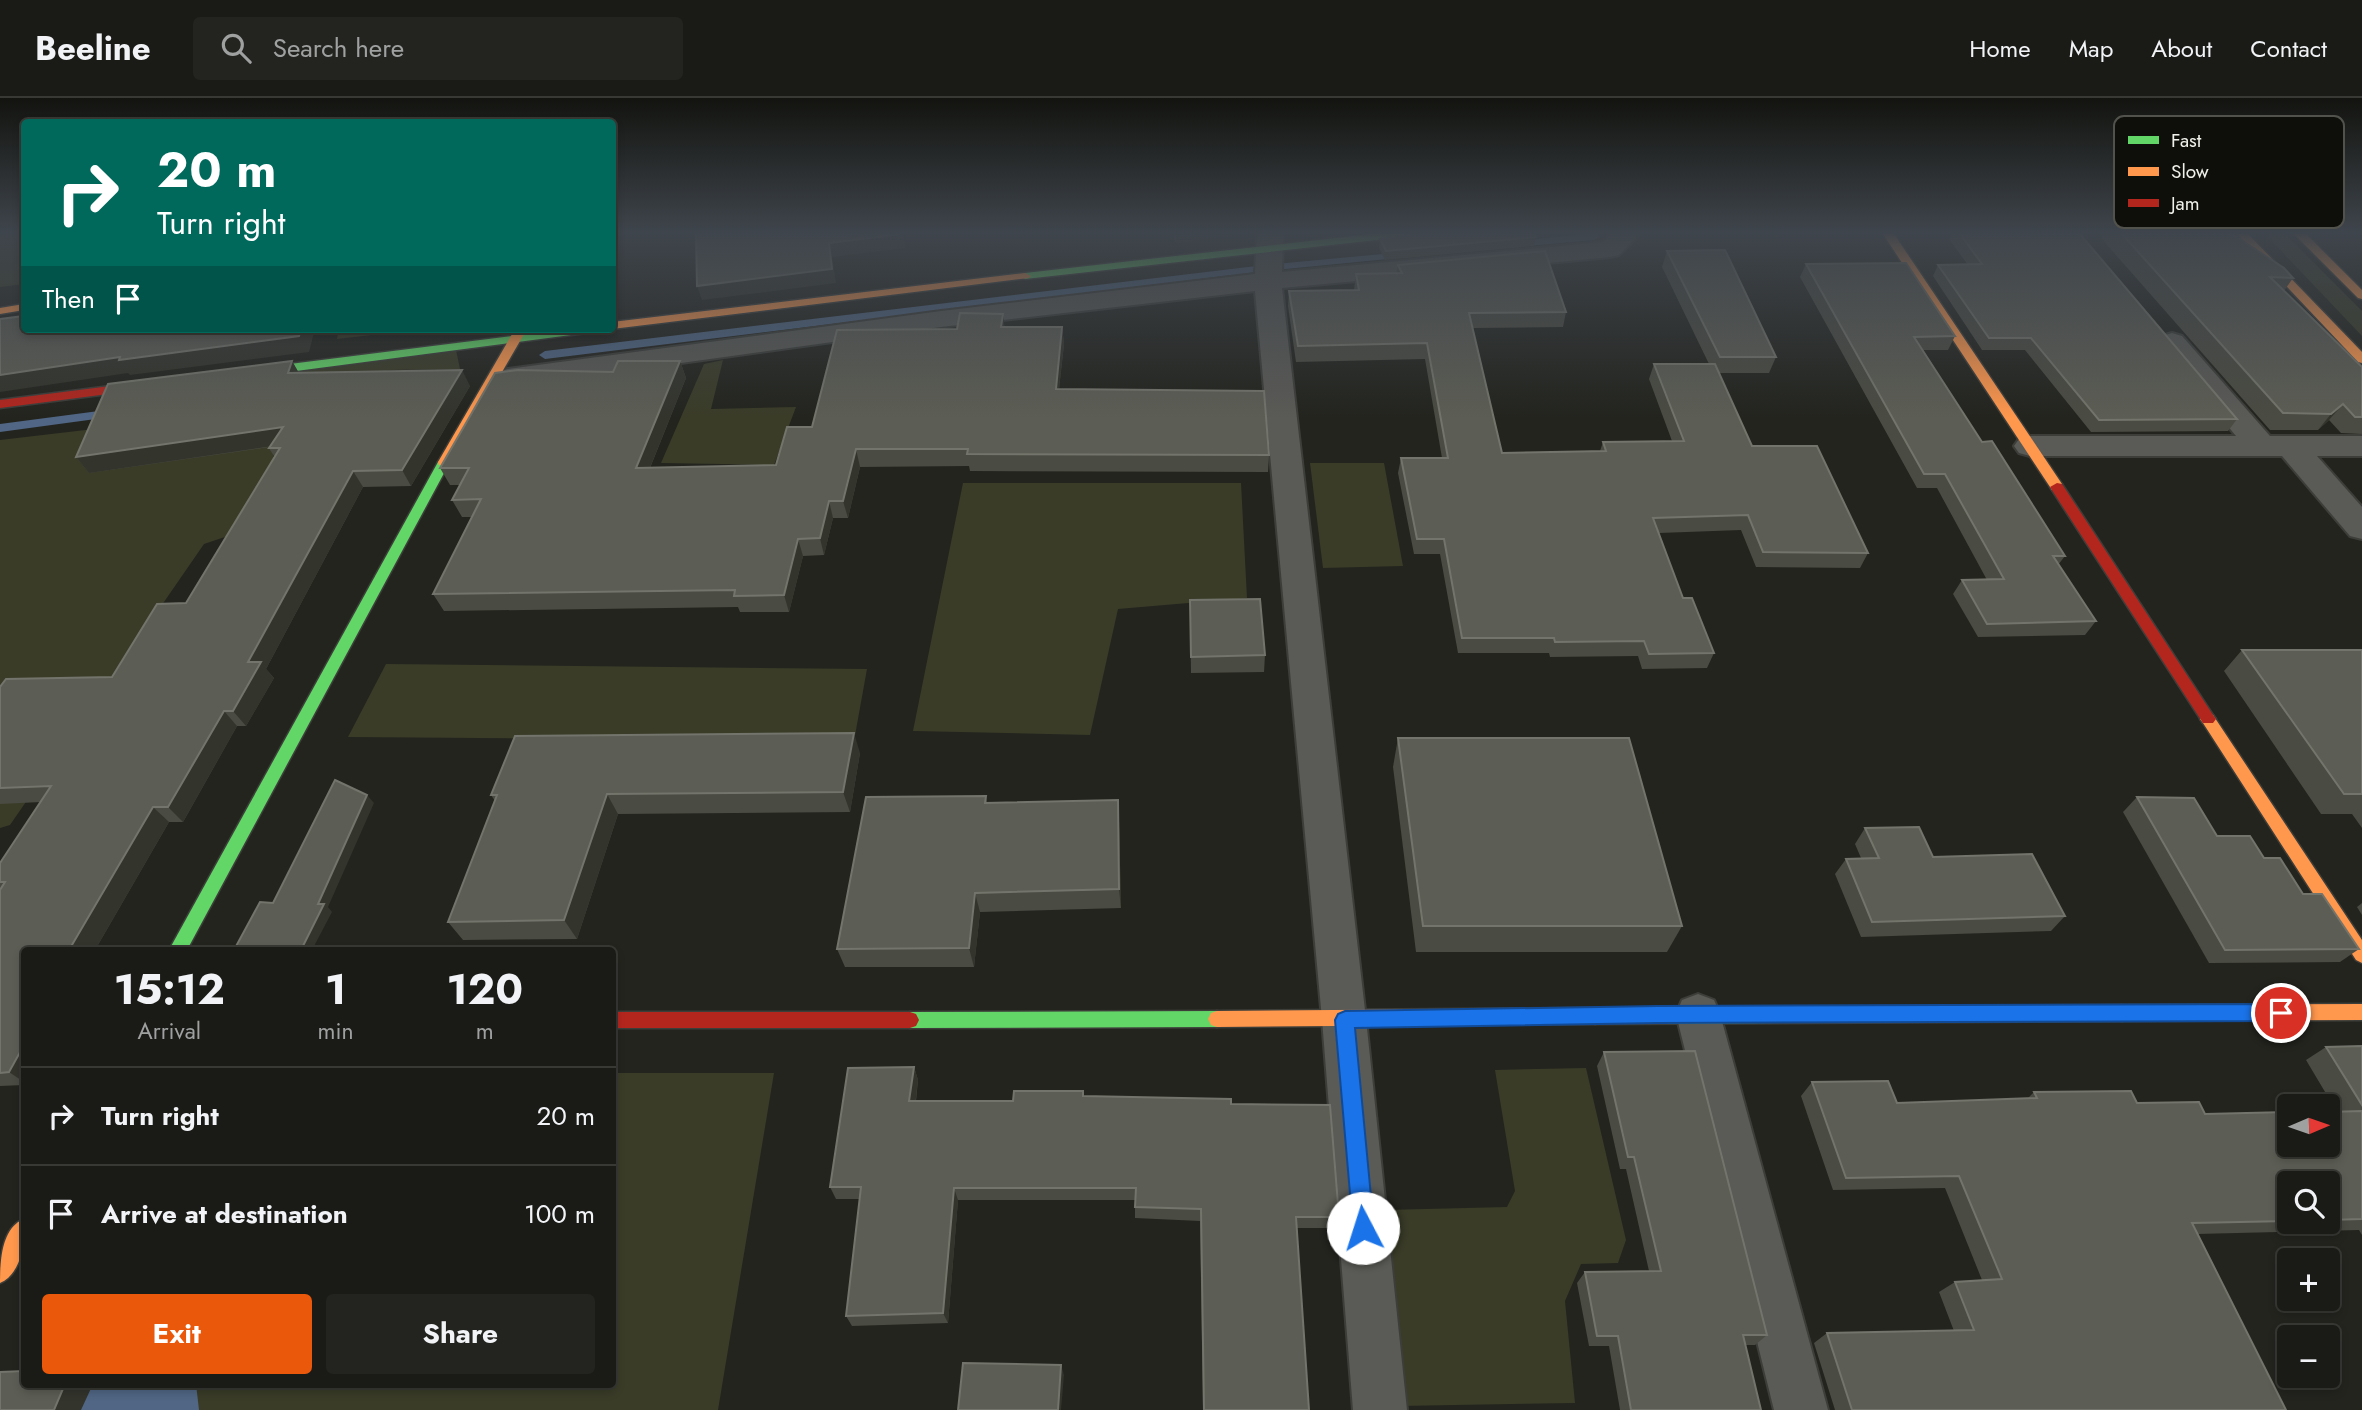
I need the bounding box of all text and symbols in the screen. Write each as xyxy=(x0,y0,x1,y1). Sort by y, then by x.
search box xyxy=(193,17,683,80)
text: Beeline xyxy=(35,25,151,72)
icon: search xyxy=(217,29,255,67)
text: Search here xyxy=(273,29,404,67)
text: Home xyxy=(1969,31,2031,66)
text: Map xyxy=(2069,31,2113,66)
text: About xyxy=(2151,31,2212,66)
text: Contact xyxy=(2250,31,2327,66)
legend xyxy=(2114,116,2344,228)
text: Fast xyxy=(2171,127,2202,154)
text: 20 m xyxy=(157,135,276,205)
icon: right xyxy=(42,147,133,238)
text: Slow xyxy=(2171,158,2209,185)
text: Jam xyxy=(2168,190,2200,217)
text: Turn right xyxy=(157,200,286,246)
text: Then xyxy=(42,280,95,318)
icon: arrive xyxy=(109,280,147,318)
text: 15:12 xyxy=(114,959,225,1020)
text: 1 xyxy=(325,959,346,1020)
text: 120 xyxy=(446,959,523,1020)
pin xyxy=(2251,983,2311,1043)
icon: arrive xyxy=(2262,994,2300,1032)
text: Arrival xyxy=(138,1014,201,1048)
text: min xyxy=(318,1014,354,1048)
text: m xyxy=(476,1014,494,1048)
north arrow xyxy=(2277,1094,2340,1157)
map controls xyxy=(2277,1094,2340,1388)
icon: right xyxy=(42,1097,80,1135)
text: Turn right xyxy=(101,1097,219,1135)
text: 20 m xyxy=(537,1097,595,1135)
button: search xyxy=(2277,1171,2340,1234)
position arrow xyxy=(1326,1191,1400,1265)
icon: arrive xyxy=(42,1195,80,1233)
text: Arrive at destination xyxy=(101,1195,348,1233)
text: 100 m xyxy=(524,1195,595,1233)
button: + xyxy=(2277,1248,2340,1311)
button: Exit xyxy=(42,1294,312,1374)
button: Share xyxy=(326,1294,595,1374)
button: − xyxy=(2277,1325,2340,1388)

